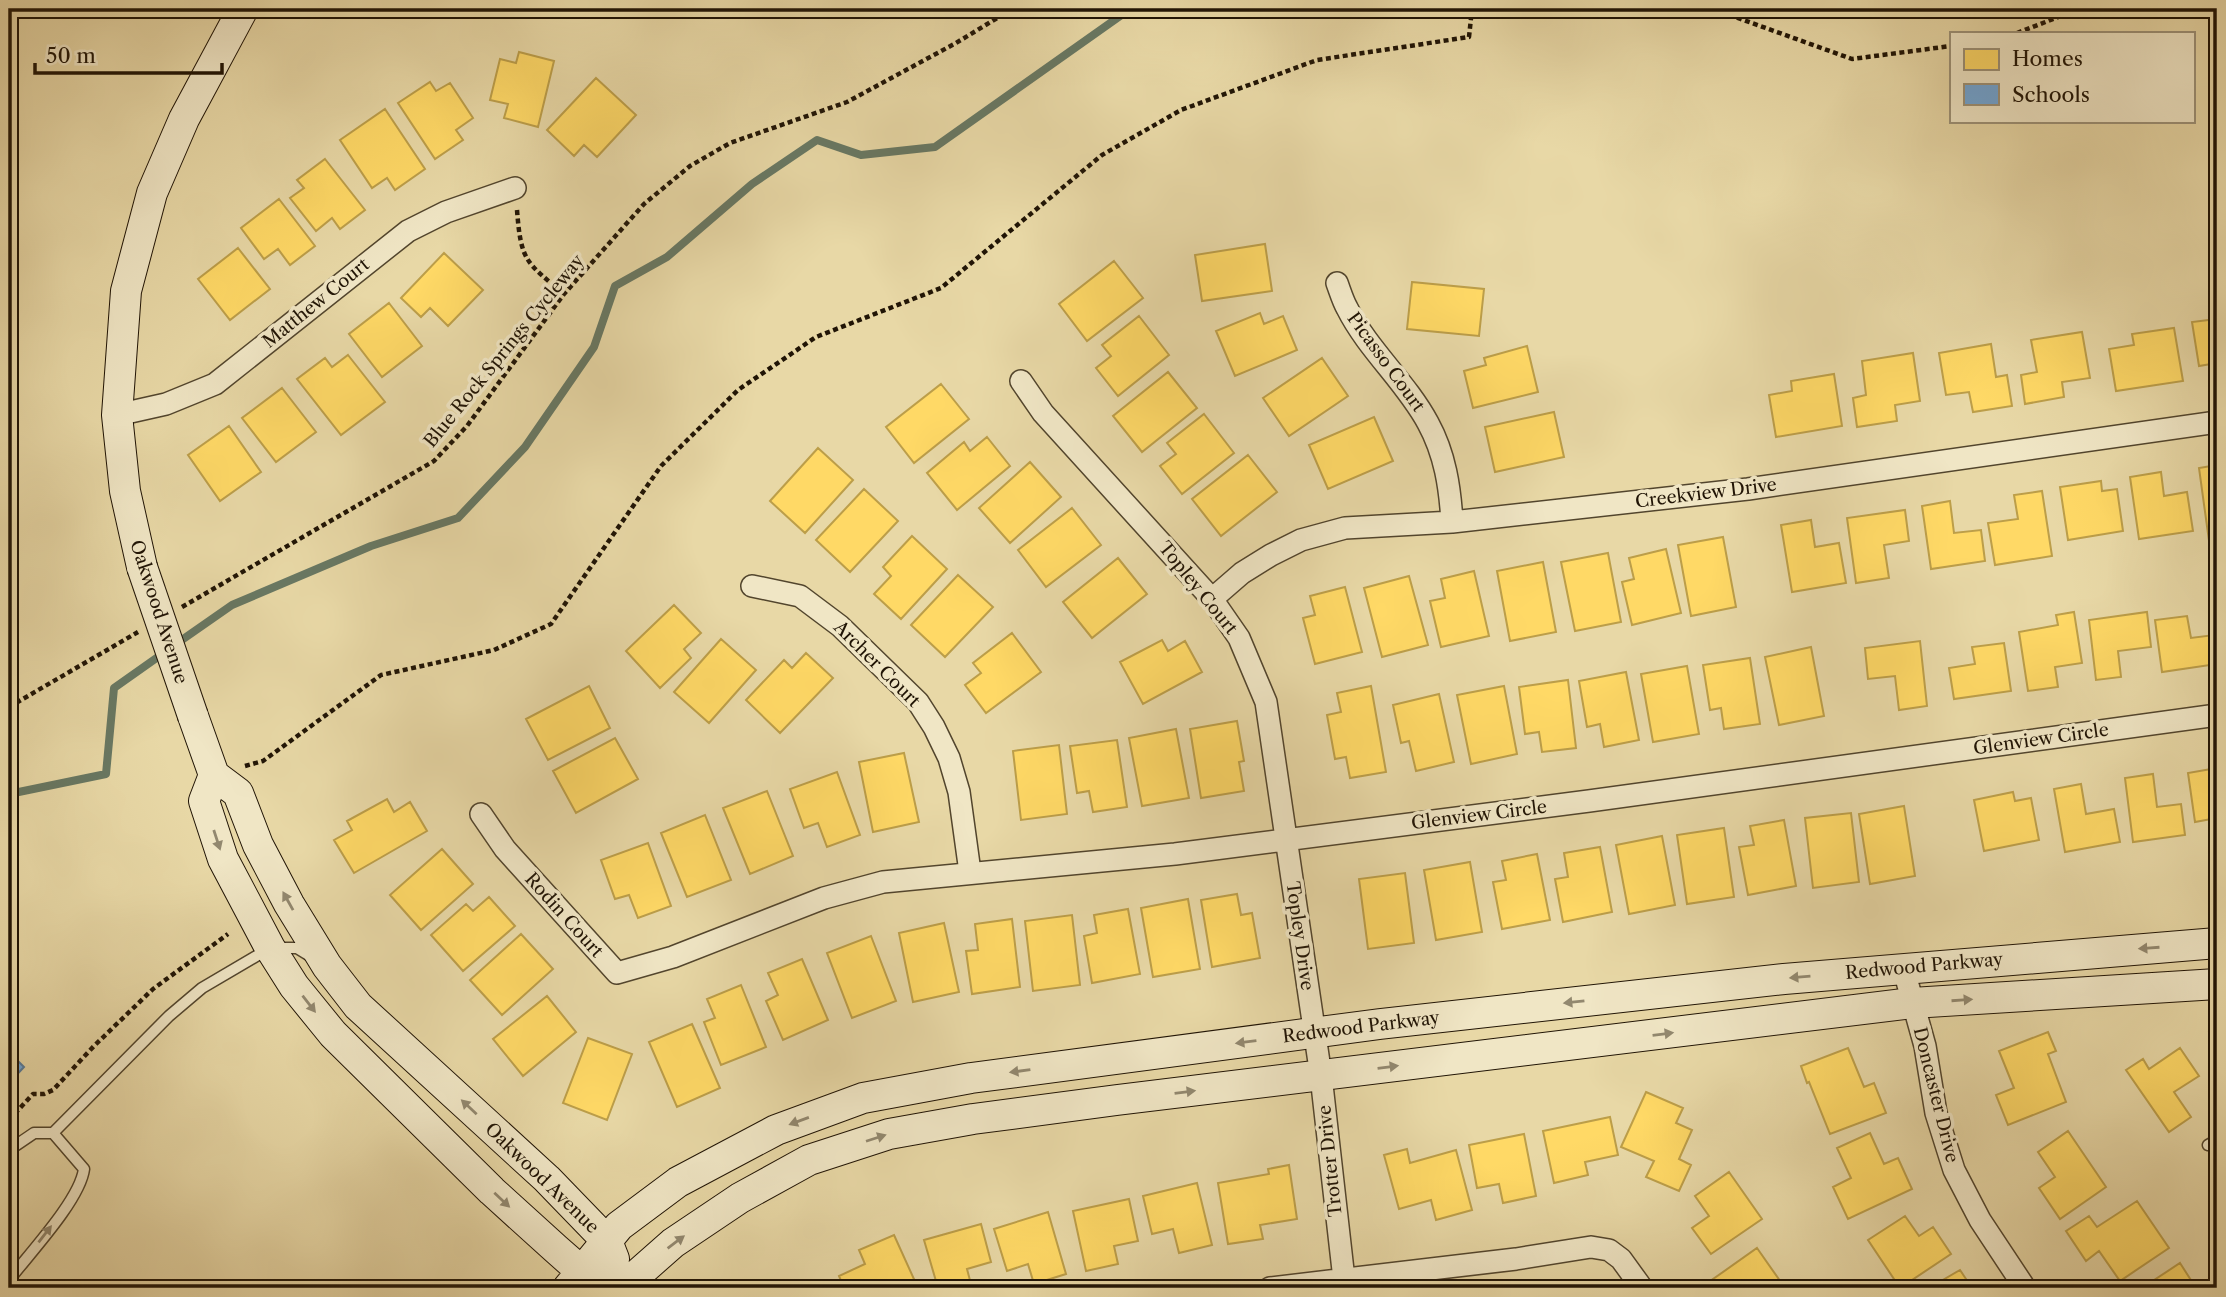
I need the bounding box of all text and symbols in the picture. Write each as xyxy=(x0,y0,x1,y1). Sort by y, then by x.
scale bar xyxy=(35,32,222,76)
legend xyxy=(1950,32,2194,122)
text: 50 m xyxy=(46,43,96,68)
text: Homes xyxy=(2012,46,2083,71)
text: Schools xyxy=(2012,82,2090,107)
street label: Blue Rock Springs Cycleway xyxy=(419,249,589,452)
street label: Matthew Court xyxy=(258,253,374,353)
street label: Picasso Court xyxy=(1342,308,1430,417)
street label: Creekview Drive xyxy=(1634,473,1778,513)
street label: Oakwood Avenue xyxy=(125,537,193,687)
street label: Topley Court xyxy=(1154,537,1243,639)
street label: Archer Court xyxy=(828,615,925,712)
street label: Glenview Circle xyxy=(1972,719,2110,759)
street label: Glenview Circle xyxy=(1410,796,1548,834)
one-way arrow xyxy=(212,830,222,851)
street label: Rodin Court xyxy=(520,868,608,962)
street label: Topley Drive xyxy=(1281,880,1319,992)
one-way arrow xyxy=(282,892,294,911)
one-way arrow xyxy=(2138,943,2160,954)
street label: Redwood Parkway xyxy=(1844,948,2005,984)
one-way arrow xyxy=(1789,972,1811,983)
one-way arrow xyxy=(301,994,316,1012)
one-way arrow xyxy=(1951,994,1973,1005)
one-way arrow xyxy=(1563,997,1585,1008)
street label: Redwood Parkway xyxy=(1281,1006,1442,1048)
street label: Doncaster Drive xyxy=(1909,1025,1963,1165)
one-way arrow xyxy=(1652,1028,1674,1039)
one-way arrow xyxy=(1235,1036,1257,1047)
one-way arrow xyxy=(1378,1062,1400,1073)
one-way arrow xyxy=(1009,1066,1031,1077)
one-way arrow xyxy=(1174,1087,1196,1098)
one-way arrow xyxy=(461,1100,478,1116)
street label: Trotter Drive xyxy=(1313,1104,1347,1218)
one-way arrow xyxy=(789,1116,810,1127)
street label: Oakwood Avenue xyxy=(480,1118,604,1238)
one-way arrow xyxy=(866,1132,887,1143)
one-way arrow xyxy=(494,1192,511,1209)
one-way arrow xyxy=(38,1225,53,1243)
one-way arrow xyxy=(666,1234,684,1249)

